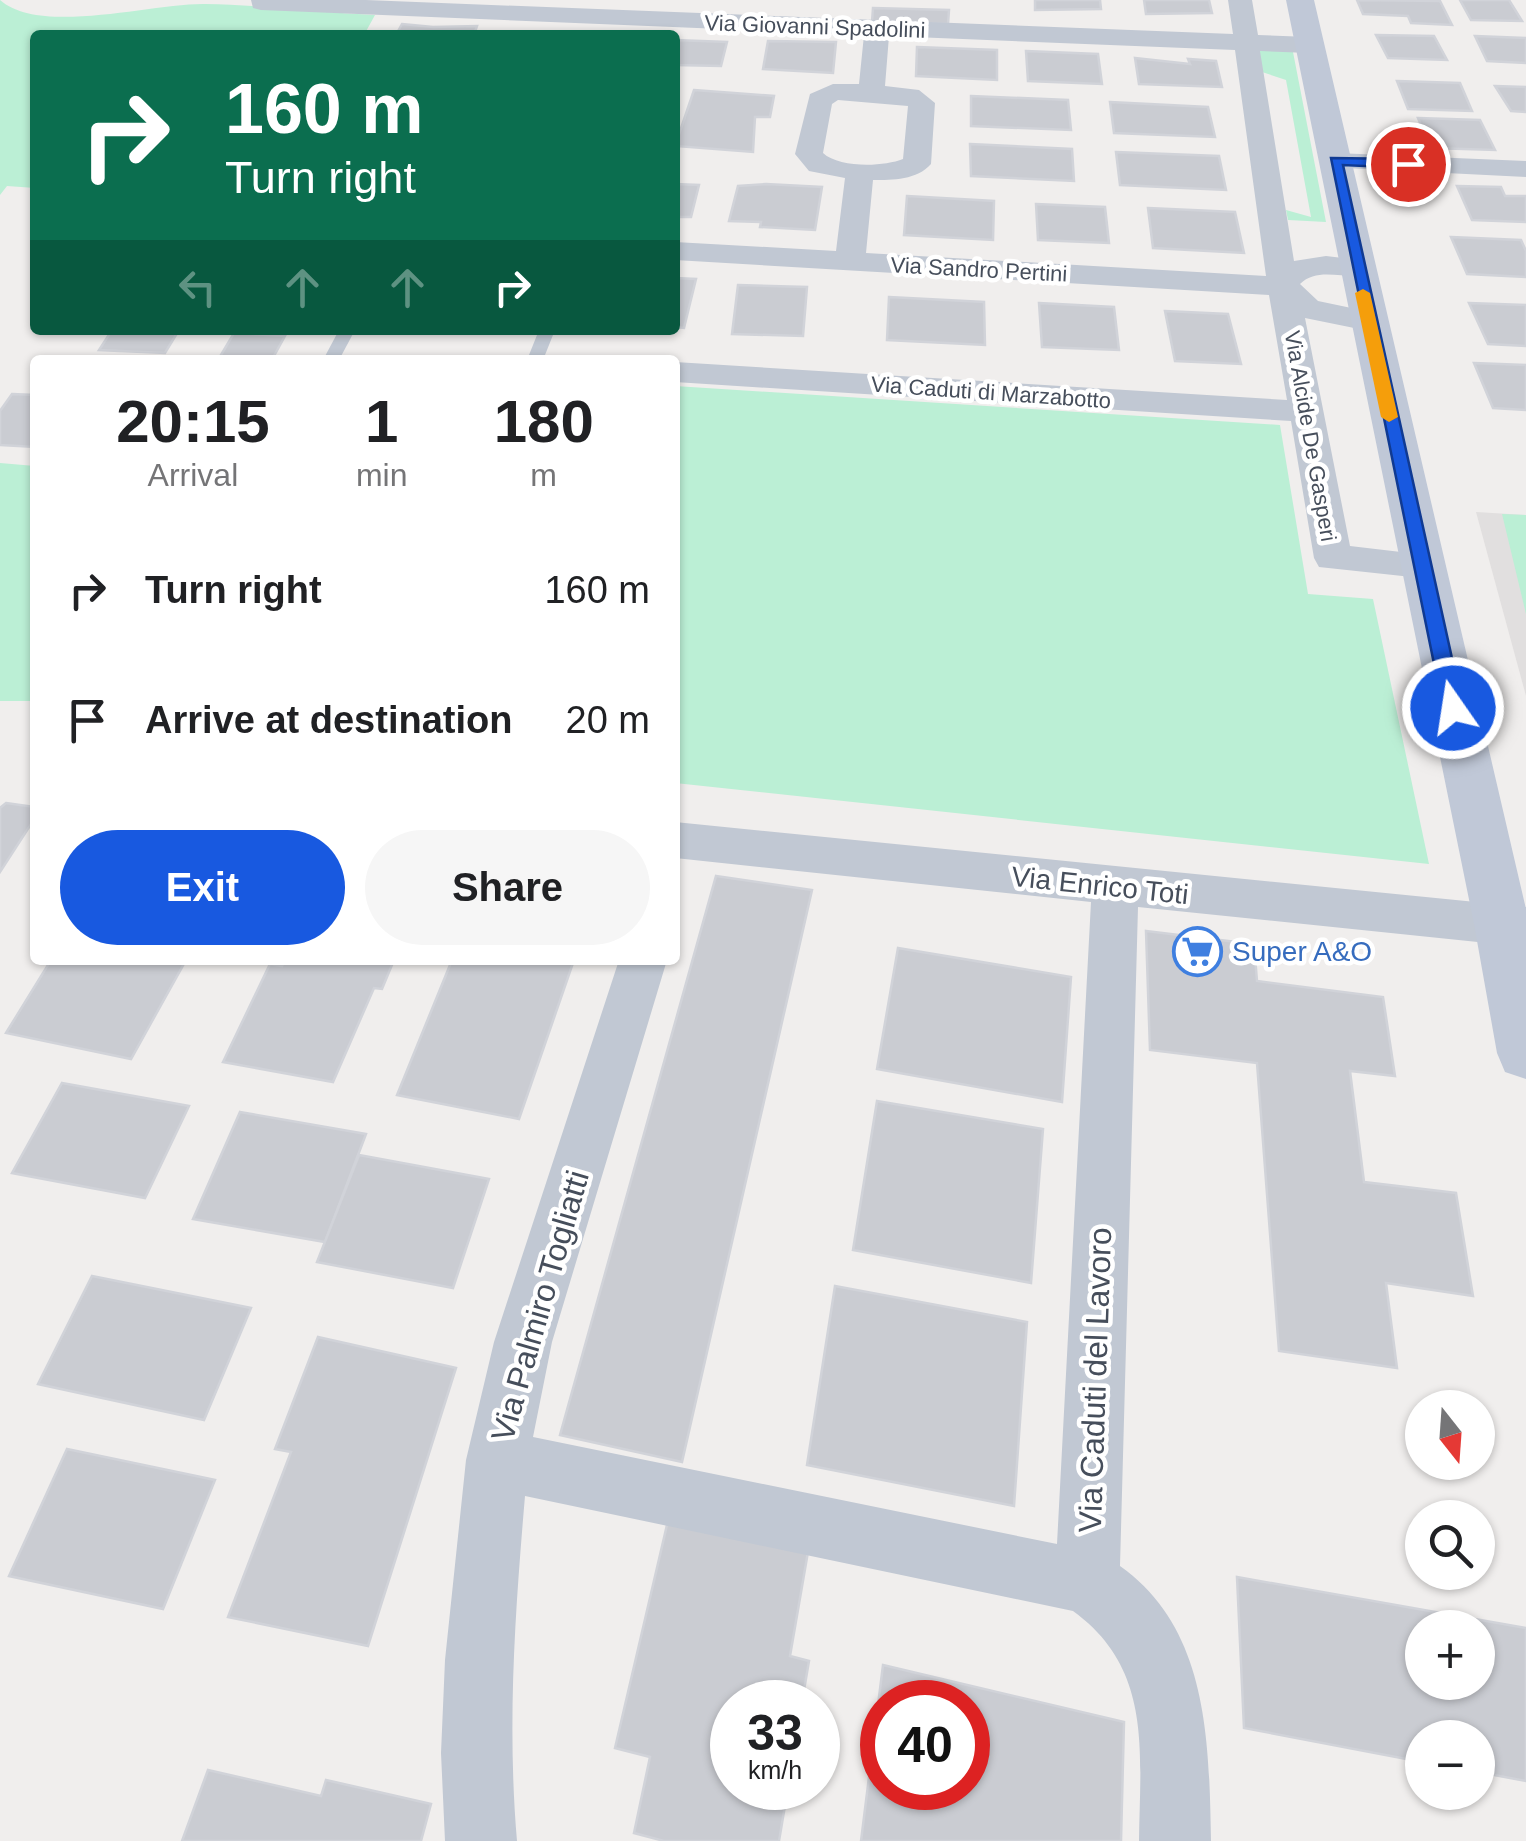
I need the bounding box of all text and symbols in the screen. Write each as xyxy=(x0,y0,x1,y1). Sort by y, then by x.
street label: Via Giovanni Spadolini xyxy=(704,10,926,43)
icon: right xyxy=(60,70,190,200)
text: 160 m xyxy=(225,70,423,148)
pin xyxy=(1366,122,1451,207)
icon: arrive xyxy=(1381,137,1436,192)
text: Turn right xyxy=(225,152,416,203)
street label: Via Sandro Pertini xyxy=(890,252,1068,287)
icon: left xyxy=(170,260,225,315)
icon: ahead xyxy=(275,260,330,315)
icon: ahead xyxy=(380,260,435,315)
icon: right xyxy=(485,260,540,315)
street label: Via Alcide De Gasperi xyxy=(1280,329,1341,543)
street label: Via Caduti di Marzabotto xyxy=(870,372,1112,413)
text: 20:15 xyxy=(116,388,270,455)
text: 1 xyxy=(365,388,398,455)
text: 180 xyxy=(494,388,594,455)
text: Arrival xyxy=(148,457,238,493)
text: min xyxy=(356,457,407,493)
text: m xyxy=(530,457,557,493)
icon: right xyxy=(60,563,115,618)
text: Turn right xyxy=(145,569,322,611)
text: 160 m xyxy=(544,569,650,611)
position arrow xyxy=(1401,656,1505,760)
icon: arrive xyxy=(60,693,115,748)
text: Arrive at destination xyxy=(145,699,512,741)
text: 20 m xyxy=(566,699,650,741)
button: Exit xyxy=(60,830,345,945)
button: Share xyxy=(365,830,650,945)
street label: Via Enrico Toti xyxy=(1010,861,1190,910)
supermarket icon: Super A&O xyxy=(1171,925,1223,977)
place label: Super A&O xyxy=(1232,936,1372,967)
street label: Via Palmiro Togliatti xyxy=(484,1167,596,1445)
street label: Via Caduti del Lavoro xyxy=(1072,1227,1118,1533)
north arrow xyxy=(1405,1390,1495,1480)
map controls xyxy=(1405,1390,1495,1810)
button: search xyxy=(1405,1500,1495,1590)
button: + xyxy=(1405,1610,1495,1700)
speed limit sign: 40 xyxy=(860,1680,990,1810)
text: 33 xyxy=(747,1705,803,1761)
button: − xyxy=(1405,1720,1495,1810)
text: km/h xyxy=(748,1756,802,1784)

